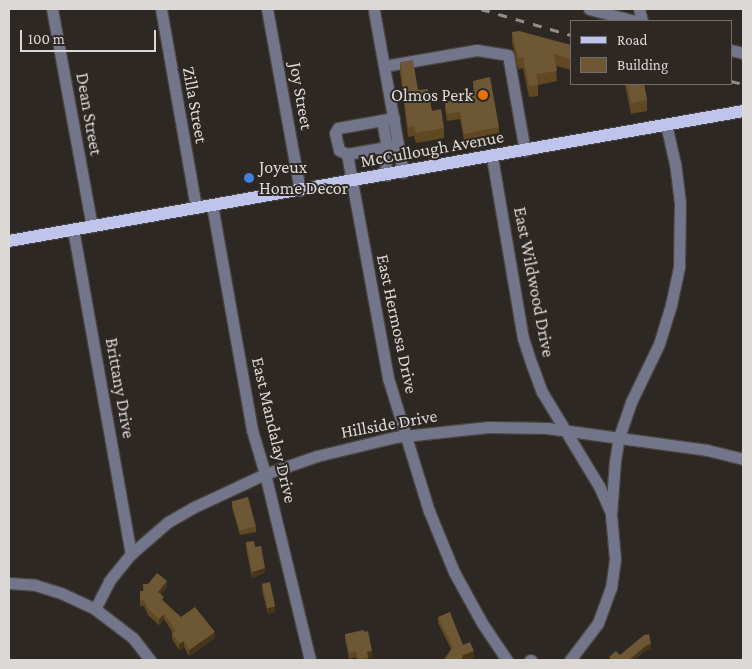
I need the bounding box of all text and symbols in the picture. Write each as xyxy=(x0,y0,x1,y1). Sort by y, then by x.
scale bar xyxy=(22,20,159,52)
legend xyxy=(570,20,732,85)
text: 100 m xyxy=(28,31,65,47)
text: Road xyxy=(617,32,647,48)
text: Building xyxy=(617,57,668,73)
street label: Joy Street xyxy=(284,61,318,131)
street label: Zilla Street xyxy=(178,65,212,145)
street label: Dean Street xyxy=(71,71,107,157)
place label: Olmos Perk xyxy=(391,84,473,106)
marker: Olmos Perk xyxy=(477,89,489,101)
street label: McCullough Avenue xyxy=(359,126,505,172)
place label: Joyeux Home Decor xyxy=(259,157,348,200)
marker: Joyeux Home Decor xyxy=(243,172,255,184)
street label: East Wildwood Drive xyxy=(509,205,559,359)
street label: East Hermosa Drive xyxy=(372,252,422,396)
street label: Brittany Drive xyxy=(101,336,139,440)
street label: East Mandalay Drive xyxy=(247,355,301,505)
street label: Hillside Drive xyxy=(339,405,439,443)

